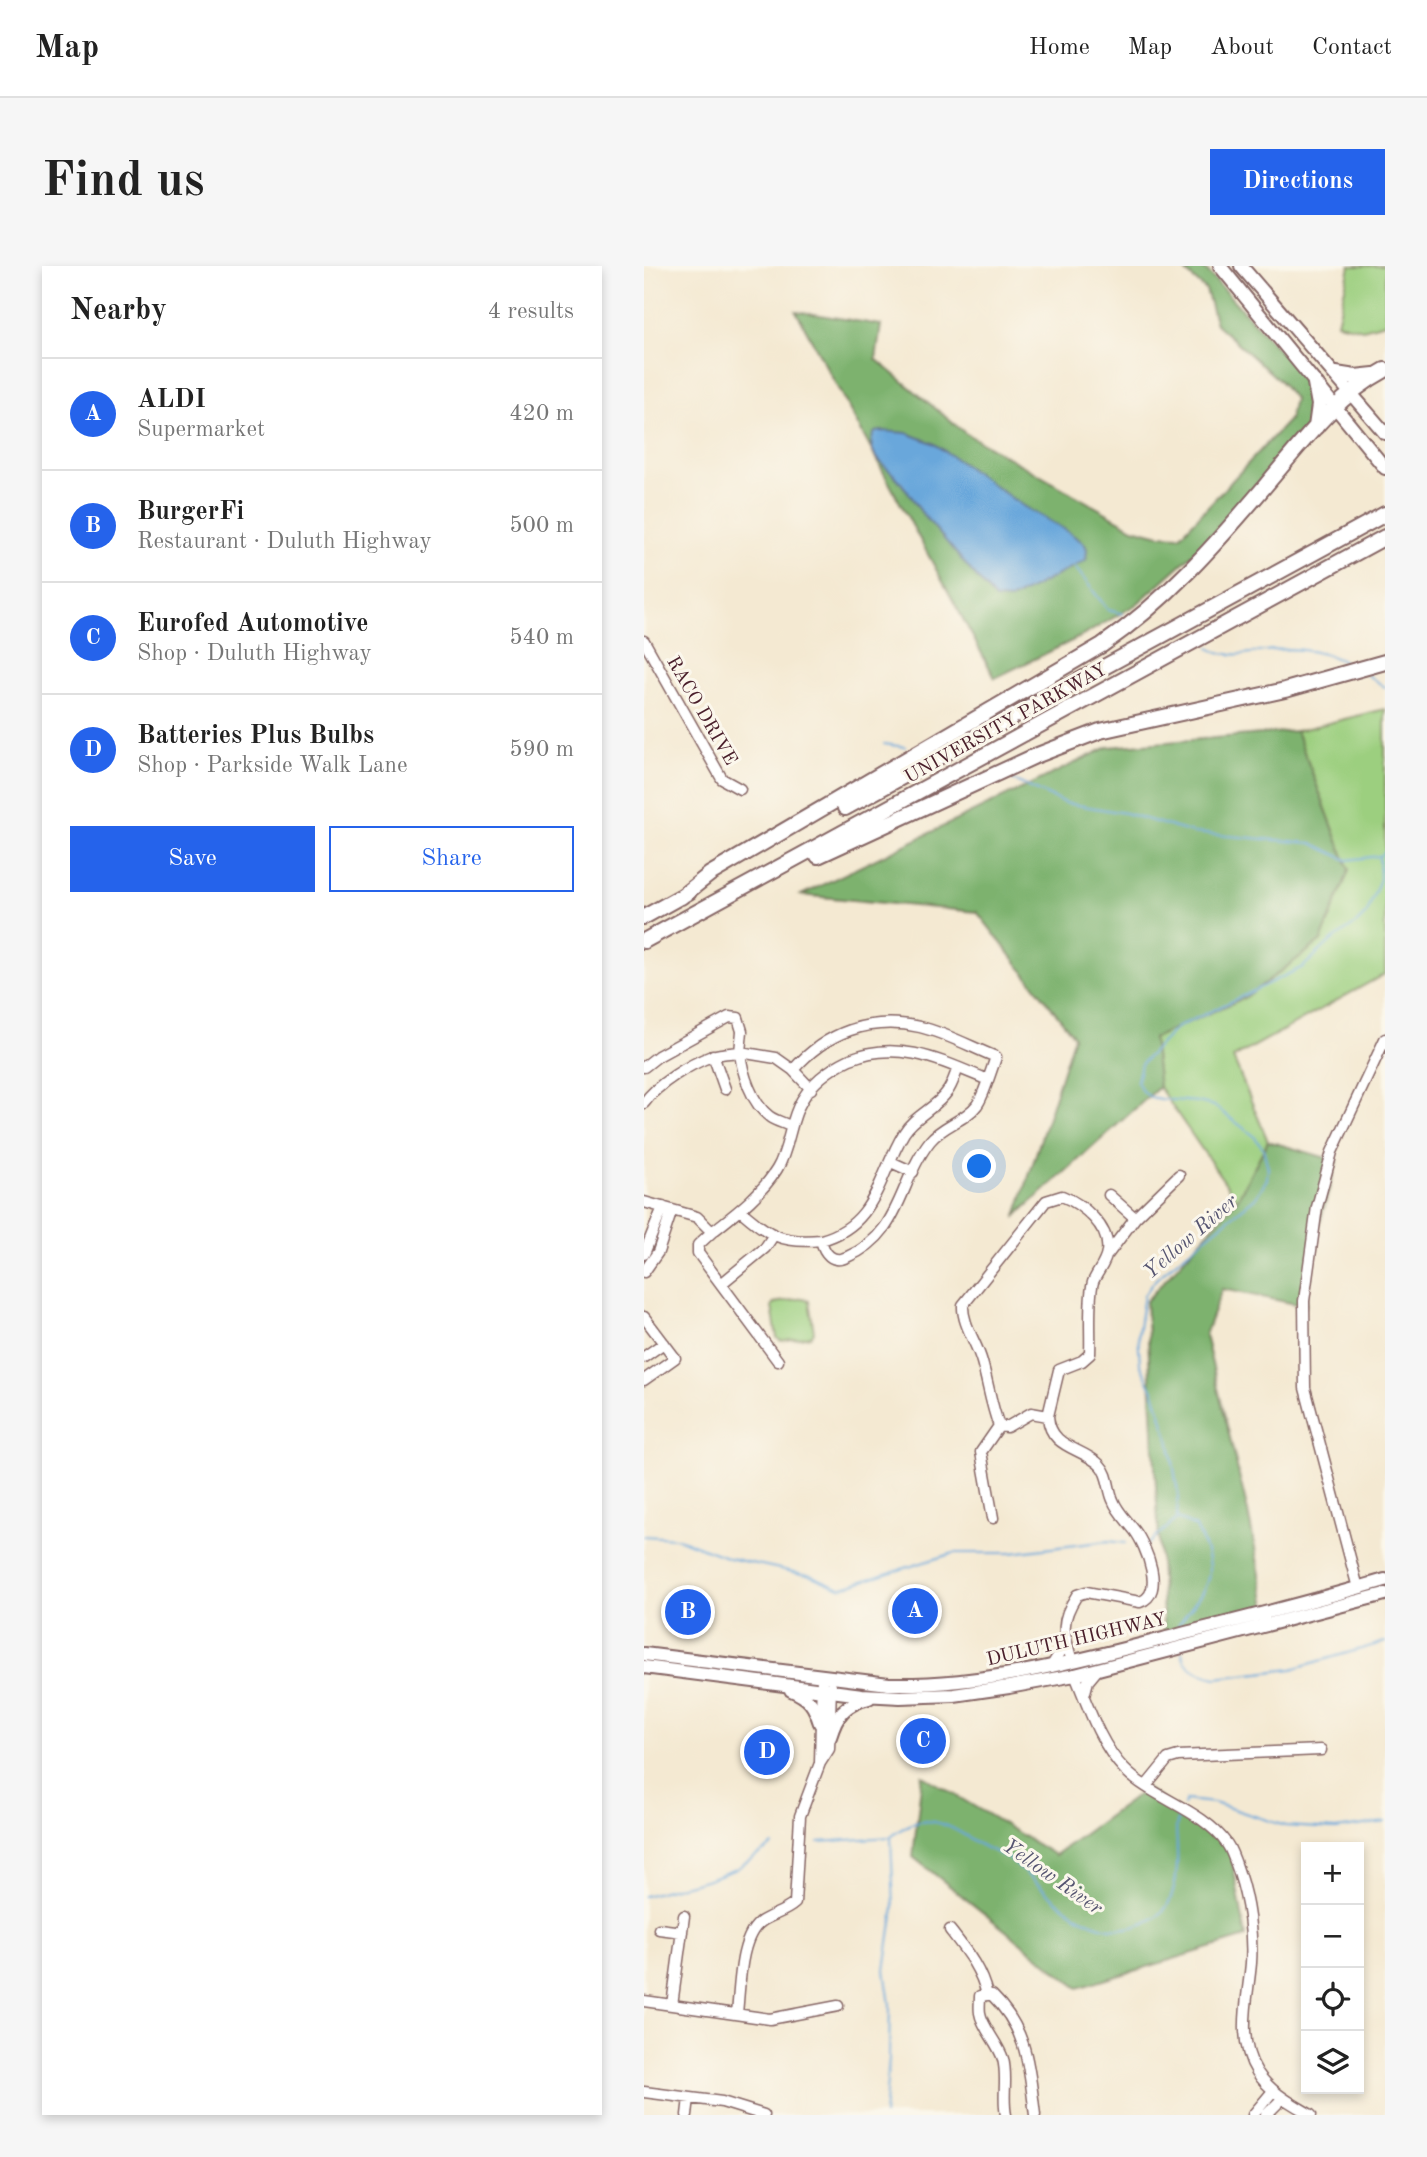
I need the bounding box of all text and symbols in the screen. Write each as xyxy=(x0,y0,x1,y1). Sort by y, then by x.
text: Map xyxy=(35,32,99,65)
text: Home xyxy=(1029,36,1090,60)
text: Map xyxy=(1128,36,1172,60)
text: About xyxy=(1210,36,1274,60)
text: Contact xyxy=(1312,36,1392,60)
button: Directions xyxy=(1210,149,1385,215)
text: Find us xyxy=(42,158,205,207)
text: Nearby xyxy=(70,296,167,326)
text: 4 results xyxy=(488,300,574,323)
text: ALDI xyxy=(137,387,206,413)
text: A xyxy=(84,402,102,425)
text: 420 m xyxy=(509,402,574,425)
text: Supermarket xyxy=(137,418,265,441)
text: BurgerFi xyxy=(137,499,244,525)
text: B xyxy=(85,514,101,537)
text: 500 m xyxy=(509,514,574,537)
text: Restaurant · Duluth Highway xyxy=(137,530,432,553)
text: Eurofed Automotive xyxy=(137,611,368,637)
text: C xyxy=(85,626,101,649)
text: 540 m xyxy=(509,626,574,649)
text: Shop · Duluth Highway xyxy=(137,642,372,665)
street label: RACO DRIVE xyxy=(662,654,740,769)
street label: UNIVERSITY PARKWAY xyxy=(902,661,1111,788)
text: Batteries Plus Bulbs xyxy=(137,723,374,749)
text: D xyxy=(84,738,102,761)
text: 590 m xyxy=(509,738,574,761)
text: Shop · Parkside Walk Lane xyxy=(137,754,407,777)
button: Save xyxy=(70,826,315,892)
button: Share xyxy=(329,826,574,892)
your location xyxy=(962,1149,996,1183)
water label: Yellow River xyxy=(1140,1190,1242,1283)
pin: A xyxy=(892,1585,938,1637)
pin: B xyxy=(665,1586,711,1638)
street label: DULUTH HIGHWAY xyxy=(985,1610,1168,1670)
pin: C xyxy=(900,1715,946,1767)
pin: D xyxy=(744,1726,790,1778)
water label: Yellow River xyxy=(999,1835,1107,1920)
map controls xyxy=(1301,1842,1364,2094)
button: + xyxy=(1301,1842,1364,1905)
button: − xyxy=(1301,1905,1364,1968)
button: locate xyxy=(1301,1968,1364,2031)
button: layers xyxy=(1301,2031,1364,2094)

